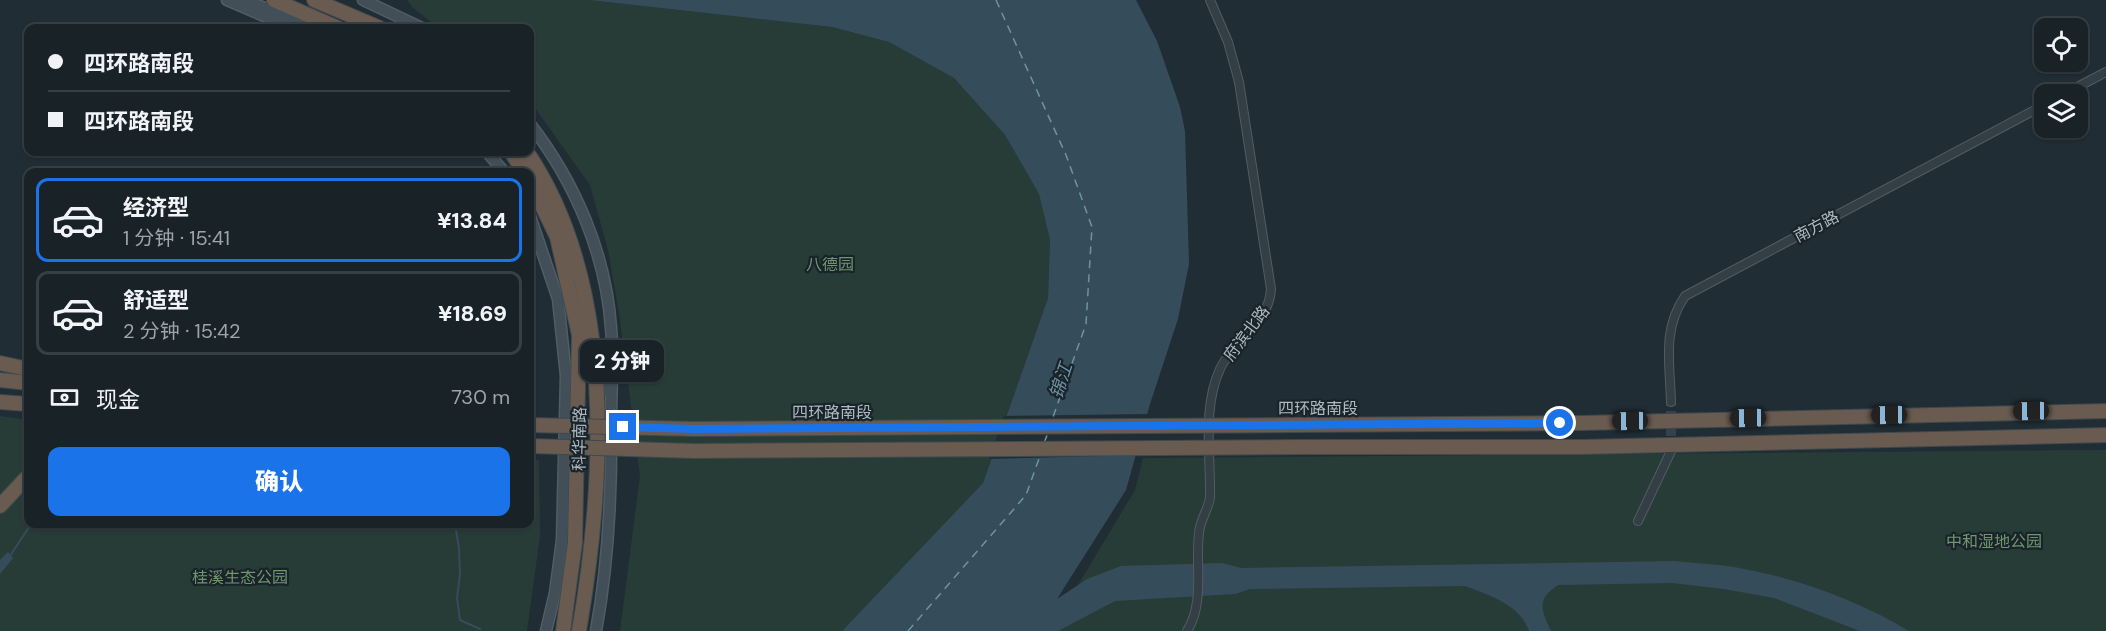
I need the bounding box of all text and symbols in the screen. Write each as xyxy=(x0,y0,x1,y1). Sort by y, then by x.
map controls xyxy=(2034,18,2088,138)
button: locate xyxy=(2034,18,2088,72)
text: 四环路南段 xyxy=(84,49,194,78)
button: layers xyxy=(2034,84,2088,138)
text: 四环路南段 xyxy=(84,107,194,136)
icon: car xyxy=(51,193,105,247)
text: 经济型 xyxy=(123,193,189,222)
text: ¥13.84 xyxy=(437,206,507,235)
street label: 南方路 xyxy=(1790,206,1842,247)
text: 1 分钟 · 15:41 xyxy=(123,225,230,251)
park label: 八德园 xyxy=(806,254,854,275)
icon: car xyxy=(51,286,105,340)
text: 舒适型 xyxy=(123,286,189,315)
text: ¥18.69 xyxy=(438,299,507,328)
street label: 府滨北路 xyxy=(1219,301,1274,365)
text: 2 分钟 · 15:42 xyxy=(123,318,241,344)
callout: 2 分钟 xyxy=(581,340,665,382)
text: 2 分钟 xyxy=(594,348,650,374)
water label: 锦江 xyxy=(1044,358,1079,402)
icon: cash xyxy=(48,381,81,414)
text: 730 m xyxy=(451,384,510,410)
text: 现金 xyxy=(96,385,140,414)
street label: 四环路南段 xyxy=(1278,398,1358,419)
street label: 四环路南段 xyxy=(792,402,872,423)
car xyxy=(2013,402,2049,420)
car xyxy=(1871,406,1907,424)
street label: 科华南路 xyxy=(568,407,591,471)
route start xyxy=(1546,409,1573,436)
car xyxy=(1730,409,1766,427)
car xyxy=(1612,412,1648,430)
route end xyxy=(609,413,636,440)
button: 确认 xyxy=(48,447,510,516)
park label: 中和湿地公园 xyxy=(1946,531,2042,552)
park label: 桂溪生态公园 xyxy=(192,567,288,588)

